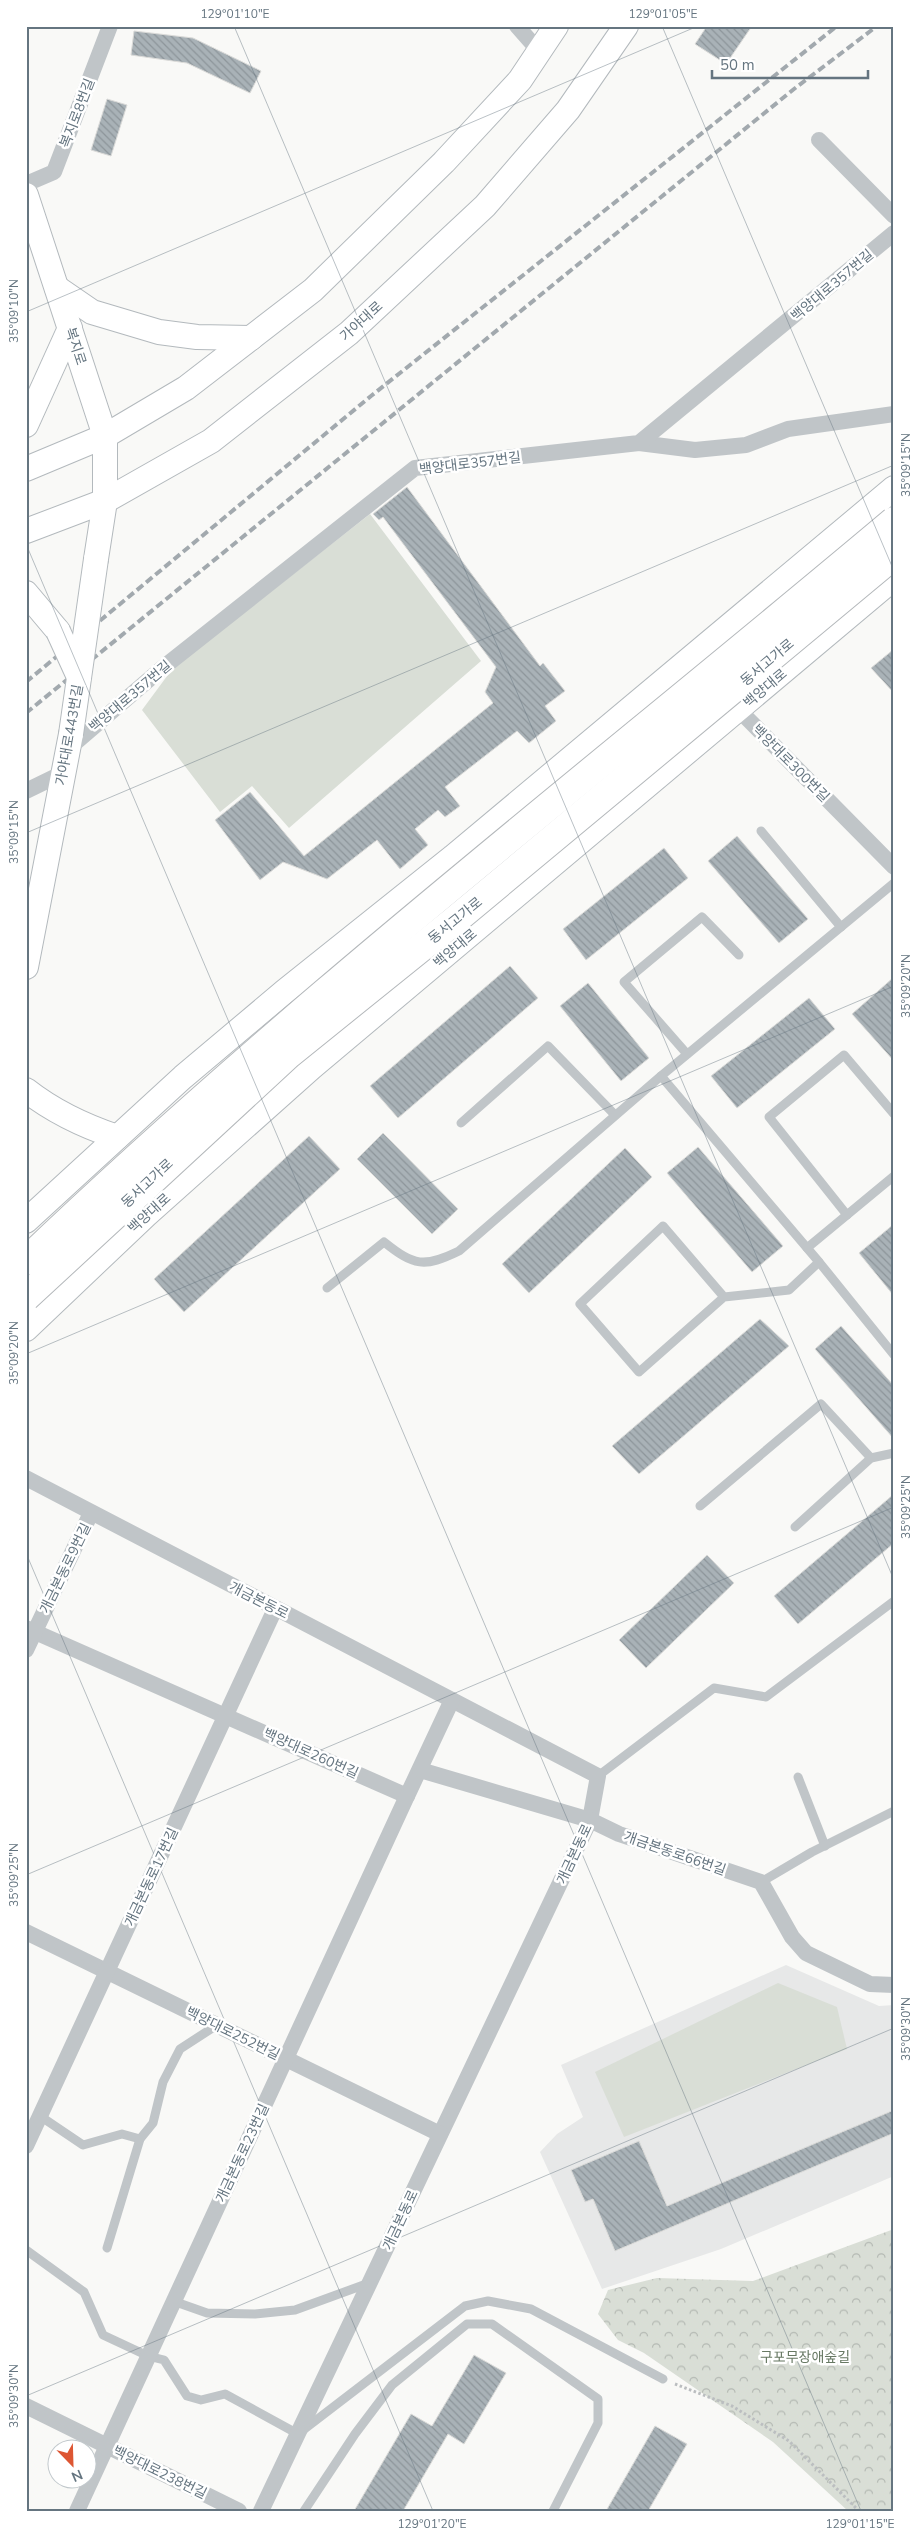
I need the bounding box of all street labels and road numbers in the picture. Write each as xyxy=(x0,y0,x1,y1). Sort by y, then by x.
street label: 복지로8번길 xyxy=(56,76,99,151)
street label: 백양대로357번길 xyxy=(787,245,878,326)
street label: 가야대로 xyxy=(336,297,387,346)
street label: 복지로 xyxy=(61,325,91,368)
street label: 백양대로357번길 xyxy=(418,448,522,479)
street label: 동서고가로 xyxy=(737,634,798,690)
street label: 백양대로357번길 xyxy=(85,656,176,737)
street label: 백양대로 xyxy=(739,664,791,712)
street label: 가야대로443번길 xyxy=(51,683,88,787)
street label: 백양대로300번길 xyxy=(748,720,834,806)
street label: 동서고가로 xyxy=(424,893,486,948)
street label: 백양대로 xyxy=(429,924,481,972)
street label: 동서고가로 xyxy=(117,1154,177,1212)
street label: 백양대로 xyxy=(124,1189,175,1238)
street label: 개금본동로9번길 xyxy=(35,1520,96,1617)
street label: 개금본동로 xyxy=(226,1577,292,1624)
street label: 백양대로260번길 xyxy=(260,1724,361,1783)
street label: 개금본동로 xyxy=(552,1821,597,1887)
street label: 개금본동로17번길 xyxy=(120,1825,183,1930)
street label: 개금본동로66번길 xyxy=(621,1827,729,1880)
street label: 백양대로252번길 xyxy=(183,2002,283,2064)
street label: 개금본동로23번길 xyxy=(211,2101,274,2206)
street label: 개금본동로 xyxy=(378,2187,423,2253)
street label: 백양대로238번길 xyxy=(110,2441,210,2503)

